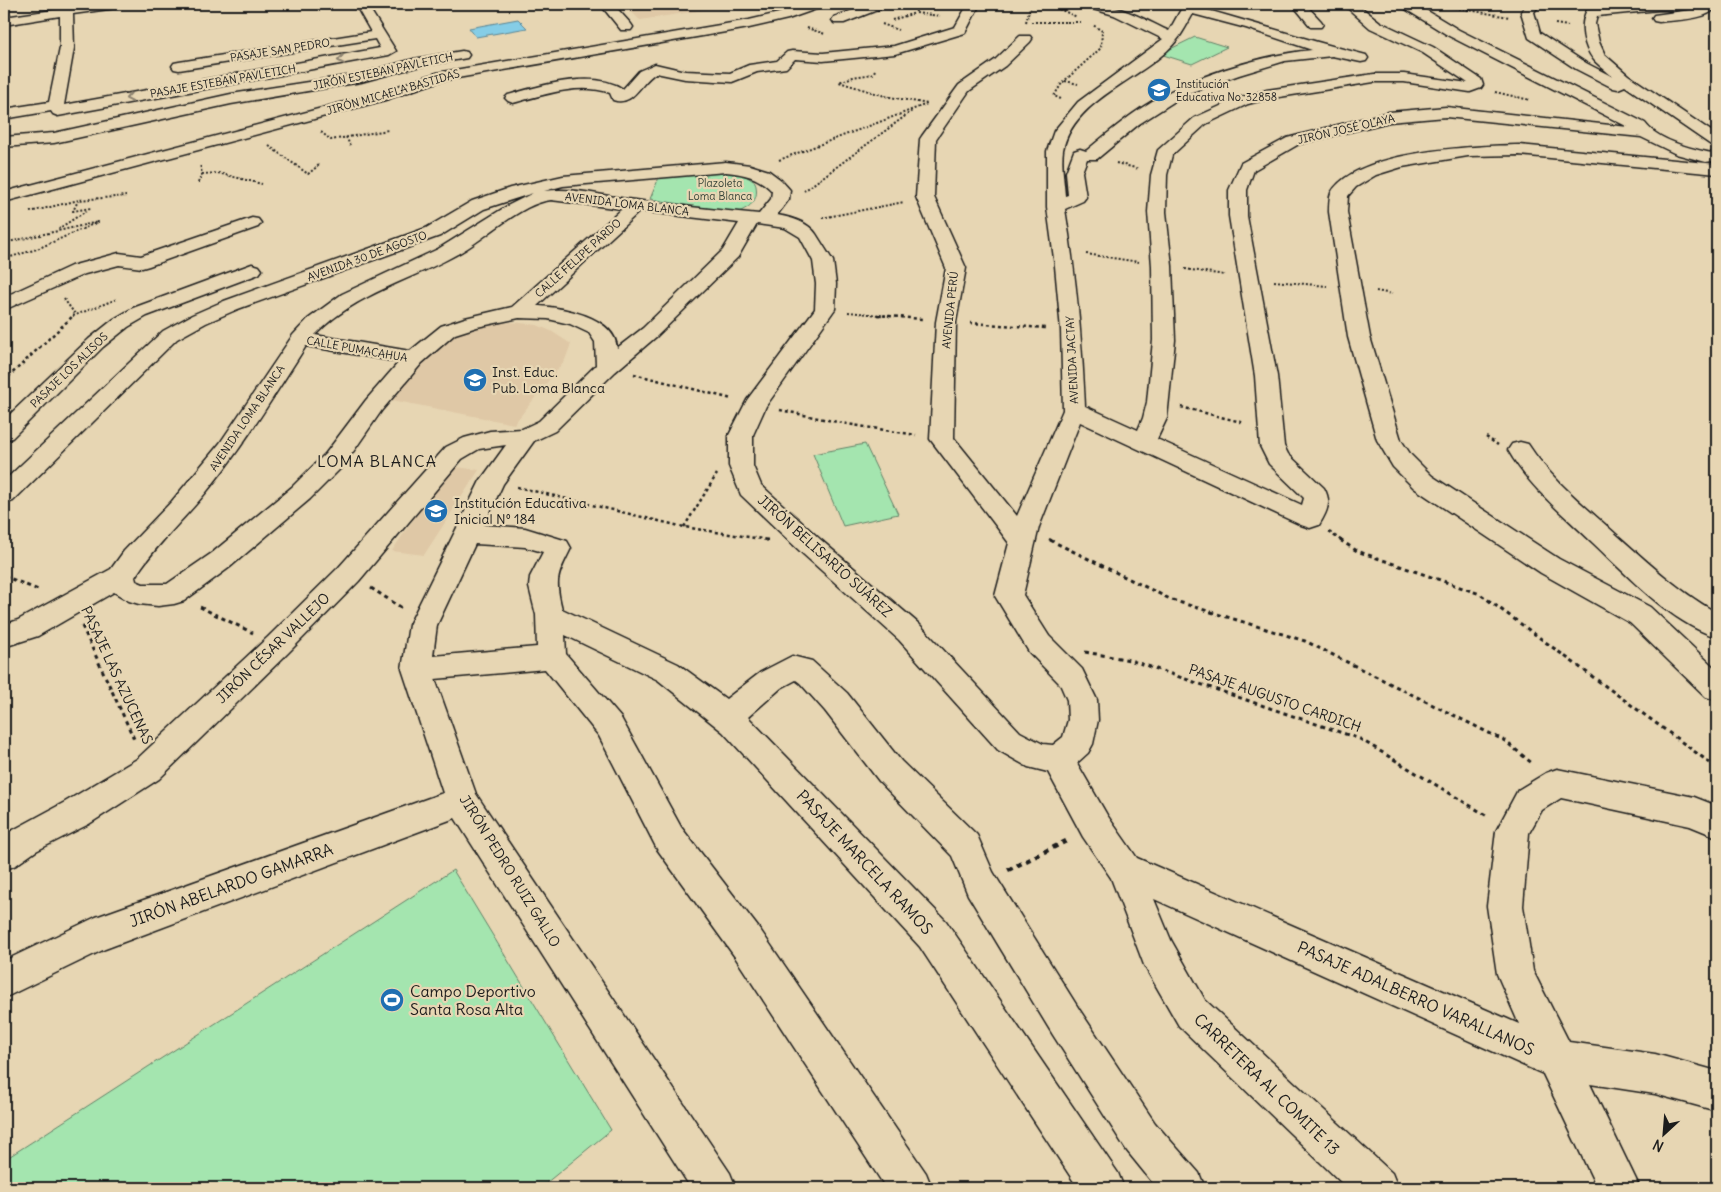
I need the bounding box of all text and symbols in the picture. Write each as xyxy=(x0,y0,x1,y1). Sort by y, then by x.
street label: PASAJE SAN PEDRO xyxy=(229,35,331,65)
street label: JIRÓN ESTEBAN PAVLETICH xyxy=(311,48,455,93)
one-way arrow xyxy=(337,54,345,64)
street label: PASAJE ESTEBAN PAVLETICH xyxy=(149,61,297,101)
street label: JIRÓN MICAELA BASTIDAS xyxy=(324,65,461,118)
school or university icon: Institución Educativa No. 32858 xyxy=(1146,77,1172,103)
place label: Institución Educativa No. 32858 xyxy=(1176,77,1277,104)
one-way arrow xyxy=(125,92,134,103)
street label: JIRÓN JOSÉ OLAYA xyxy=(1296,110,1396,147)
park label: Plazoleta Loma Blanca xyxy=(688,176,752,203)
street label: AVENIDA LOMA BLANCA xyxy=(564,189,690,219)
street label: CALLE FELIPE PARDO xyxy=(532,216,624,300)
street label: AVENIDA 30 DE AGOSTO xyxy=(305,228,429,284)
street label: AVENIDA PERÚ xyxy=(938,271,961,349)
street label: AVENIDA JACTAY xyxy=(1063,316,1081,404)
street label: PASAJE LOS ALISOS xyxy=(27,329,111,411)
street label: CALLE PUMACAHUA xyxy=(305,333,409,365)
street label: AVENIDA LOMA BLANCA xyxy=(206,362,288,474)
place label: Inst. Educ. Pub. Loma Blanca xyxy=(492,363,605,397)
school or university icon: Inst. Educ. Pub. Loma Blanca xyxy=(462,367,488,393)
district label: LOMA BLANCA xyxy=(317,451,437,471)
street label: JIRÓN BELISARIO SUÁREZ xyxy=(754,491,896,621)
place label: Institución Educativa Inicial Nº 184 xyxy=(454,494,587,528)
school or university icon: Institución Educativa Inicial Nº 184 xyxy=(423,498,449,524)
street label: JIRÓN CÉSAR VALLEJO xyxy=(212,589,334,707)
street label: PASAJE LAS AZUCENAS xyxy=(77,603,157,747)
street label: PASAJE AUGUSTO CARDICH xyxy=(1186,660,1364,736)
street label: PASAJE MARCELA RAMOS xyxy=(793,785,937,939)
street label: JIRÓN PEDRO RUIZ GALLO xyxy=(456,792,564,951)
street label: JIRÓN ABELARDO GAMARRA xyxy=(126,839,336,931)
street label: PASAJE ADALBERRO VARALLANOS xyxy=(1294,937,1538,1059)
place label: Campo Deportivo Santa Rosa Alta xyxy=(410,981,536,1019)
sports icon: Campo Deportivo Santa Rosa Alta xyxy=(379,987,405,1013)
street label: CARRETERA AL COMITE 13 xyxy=(1190,1009,1344,1159)
north arrow xyxy=(1638,1110,1688,1160)
text: N xyxy=(1650,1135,1667,1156)

